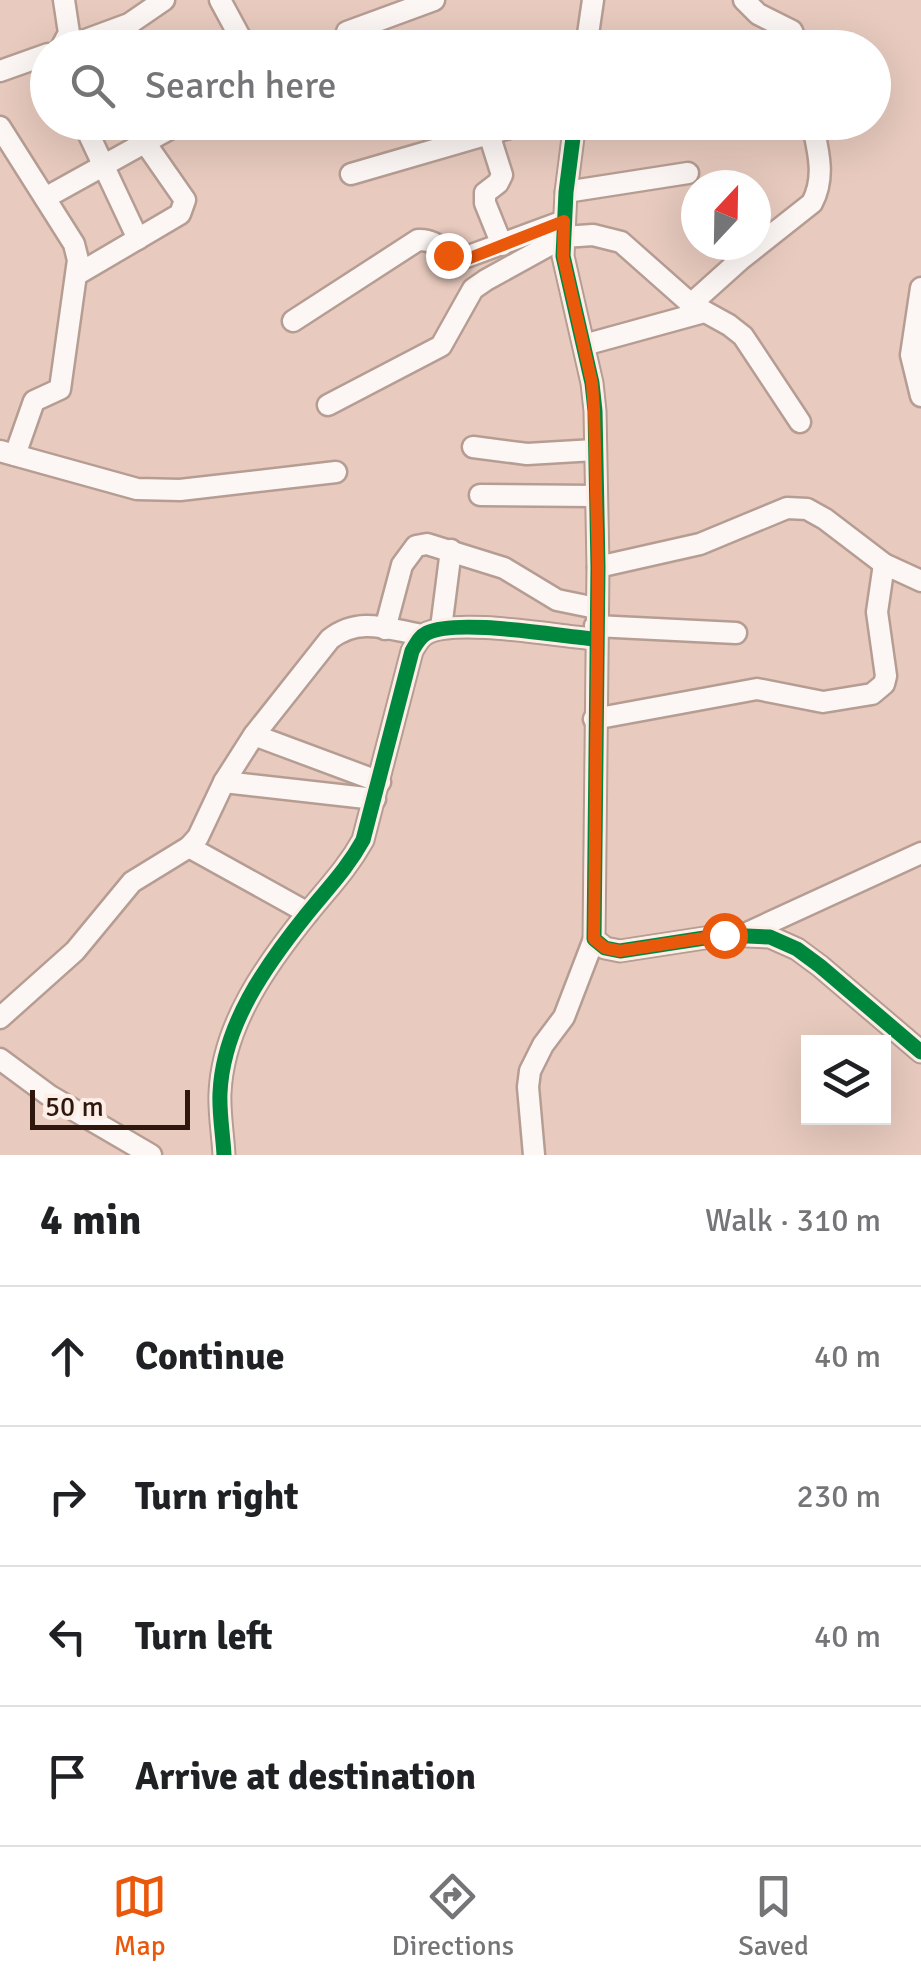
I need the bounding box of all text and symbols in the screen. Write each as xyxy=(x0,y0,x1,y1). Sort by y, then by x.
search box xyxy=(30,30,891,140)
icon: search xyxy=(65,58,120,113)
text: Search here xyxy=(145,62,337,109)
north arrow xyxy=(681,170,771,260)
route end xyxy=(426,233,472,279)
route start xyxy=(702,913,748,959)
map controls xyxy=(801,1035,891,1125)
button: layers xyxy=(801,1035,891,1125)
scale bar xyxy=(30,1085,190,1130)
text: 50 m xyxy=(45,1090,104,1124)
text: 4 min xyxy=(40,1195,141,1246)
text: Walk · 310 m xyxy=(705,1201,881,1240)
icon: ahead xyxy=(40,1329,95,1384)
text: Continue xyxy=(135,1333,285,1380)
text: 40 m xyxy=(814,1337,881,1376)
icon: right xyxy=(40,1469,95,1524)
text: Turn right xyxy=(135,1473,299,1520)
text: 230 m xyxy=(797,1477,881,1516)
icon: left xyxy=(40,1609,95,1664)
text: Turn left xyxy=(135,1613,273,1660)
text: 40 m xyxy=(814,1617,881,1656)
icon: arrive xyxy=(40,1749,95,1804)
text: Arrive at destination xyxy=(135,1753,476,1800)
tab: Map xyxy=(112,1869,167,1963)
tab: Directions xyxy=(392,1869,514,1963)
tab: Saved xyxy=(738,1869,809,1963)

